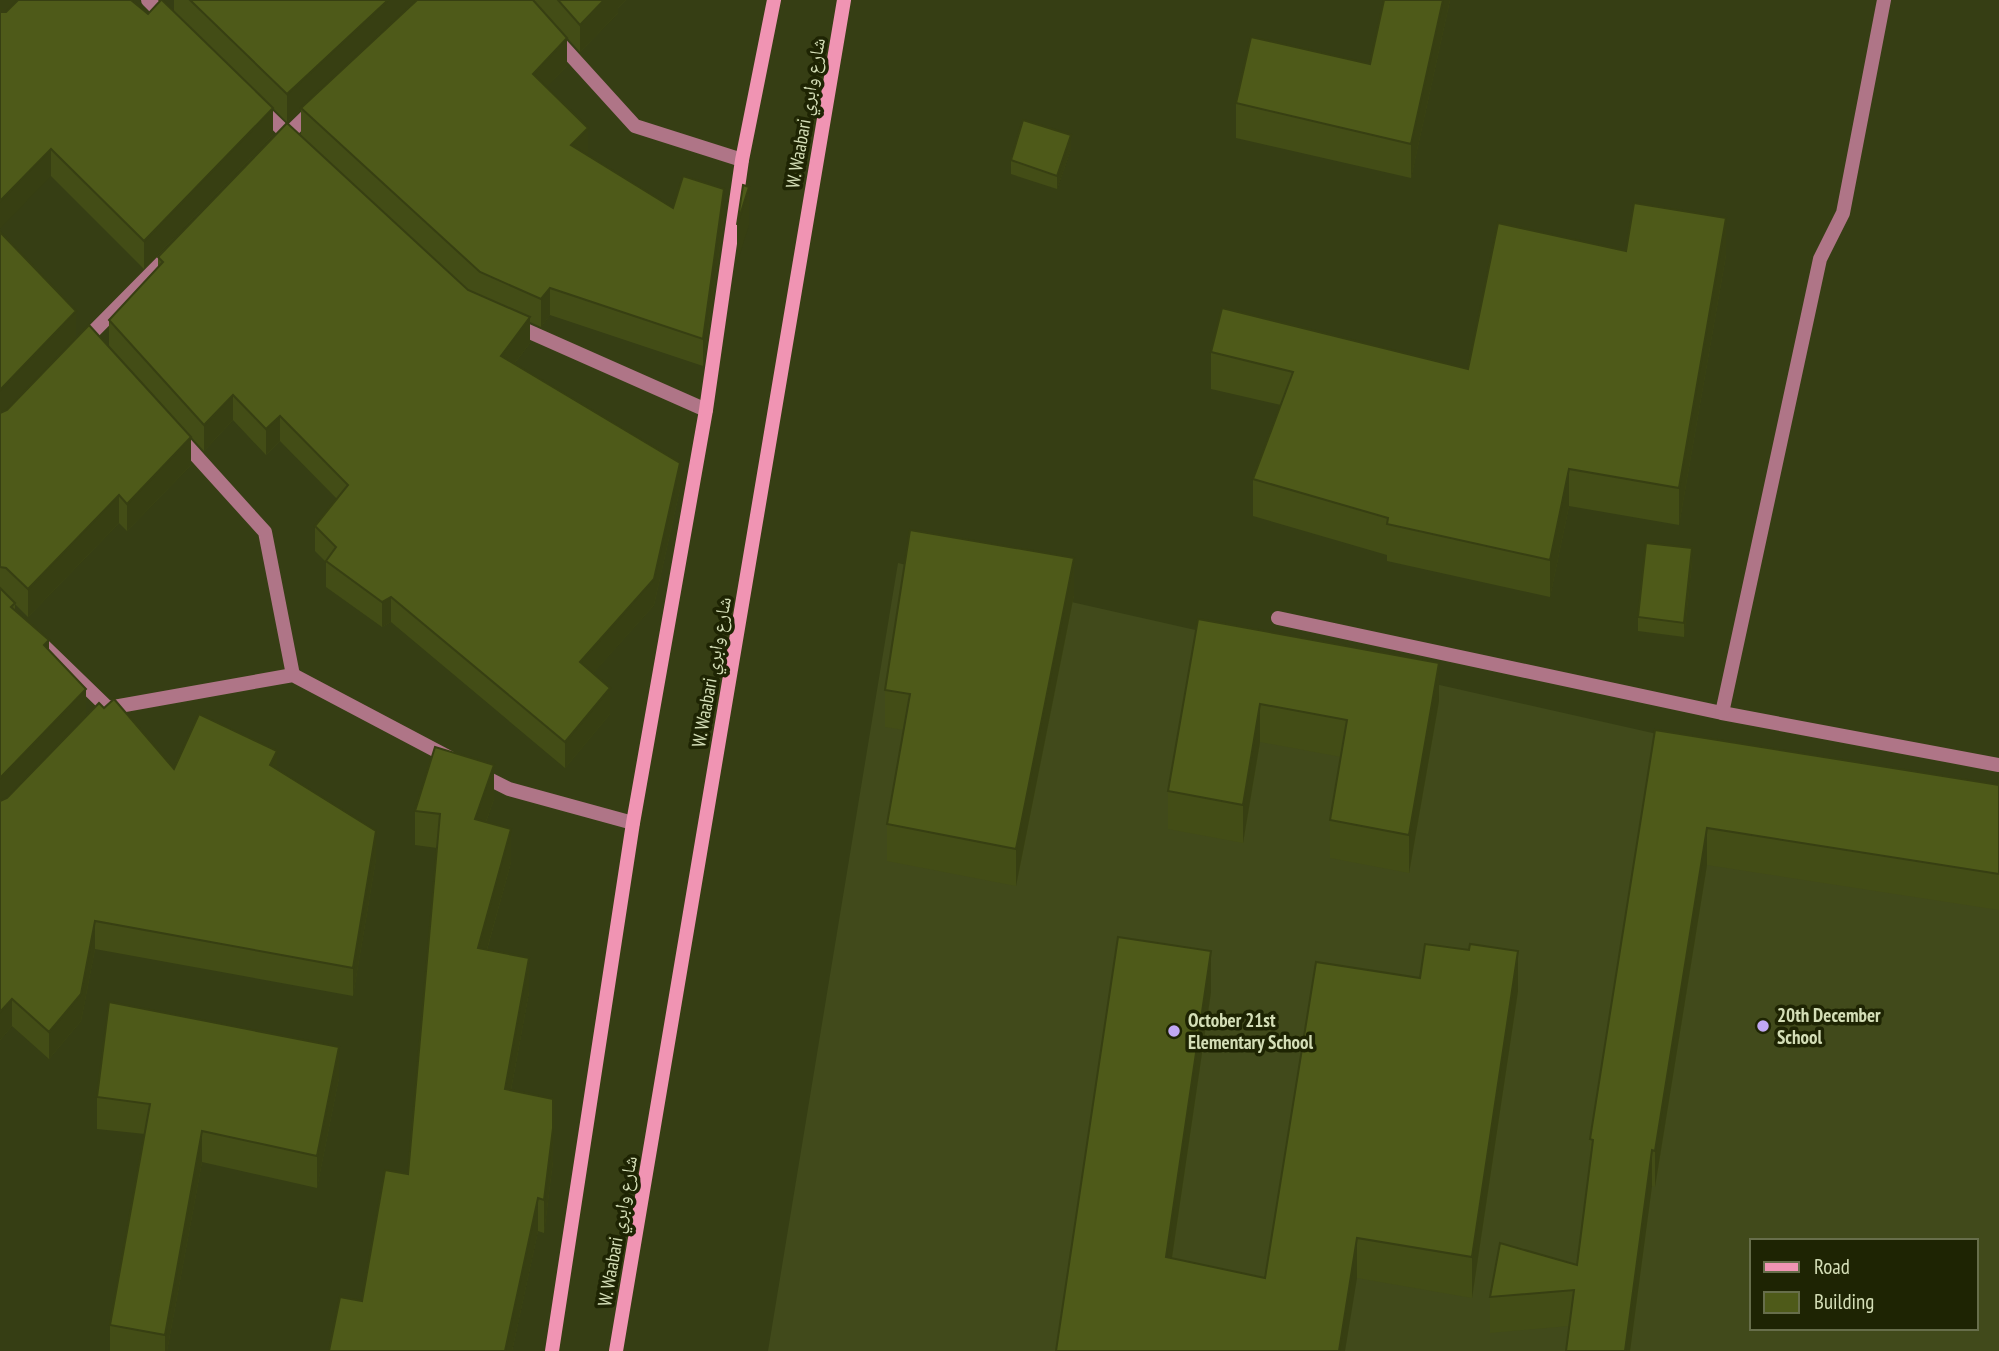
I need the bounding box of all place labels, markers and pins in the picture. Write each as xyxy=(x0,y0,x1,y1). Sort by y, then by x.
place label: 20th December School xyxy=(1777,1003,1881,1049)
place label: October 21st Elementary School xyxy=(1188,1008,1313,1054)
marker: 20th December School xyxy=(1755,1018,1771,1034)
marker: October 21st Elementary School xyxy=(1166,1023,1182,1039)

